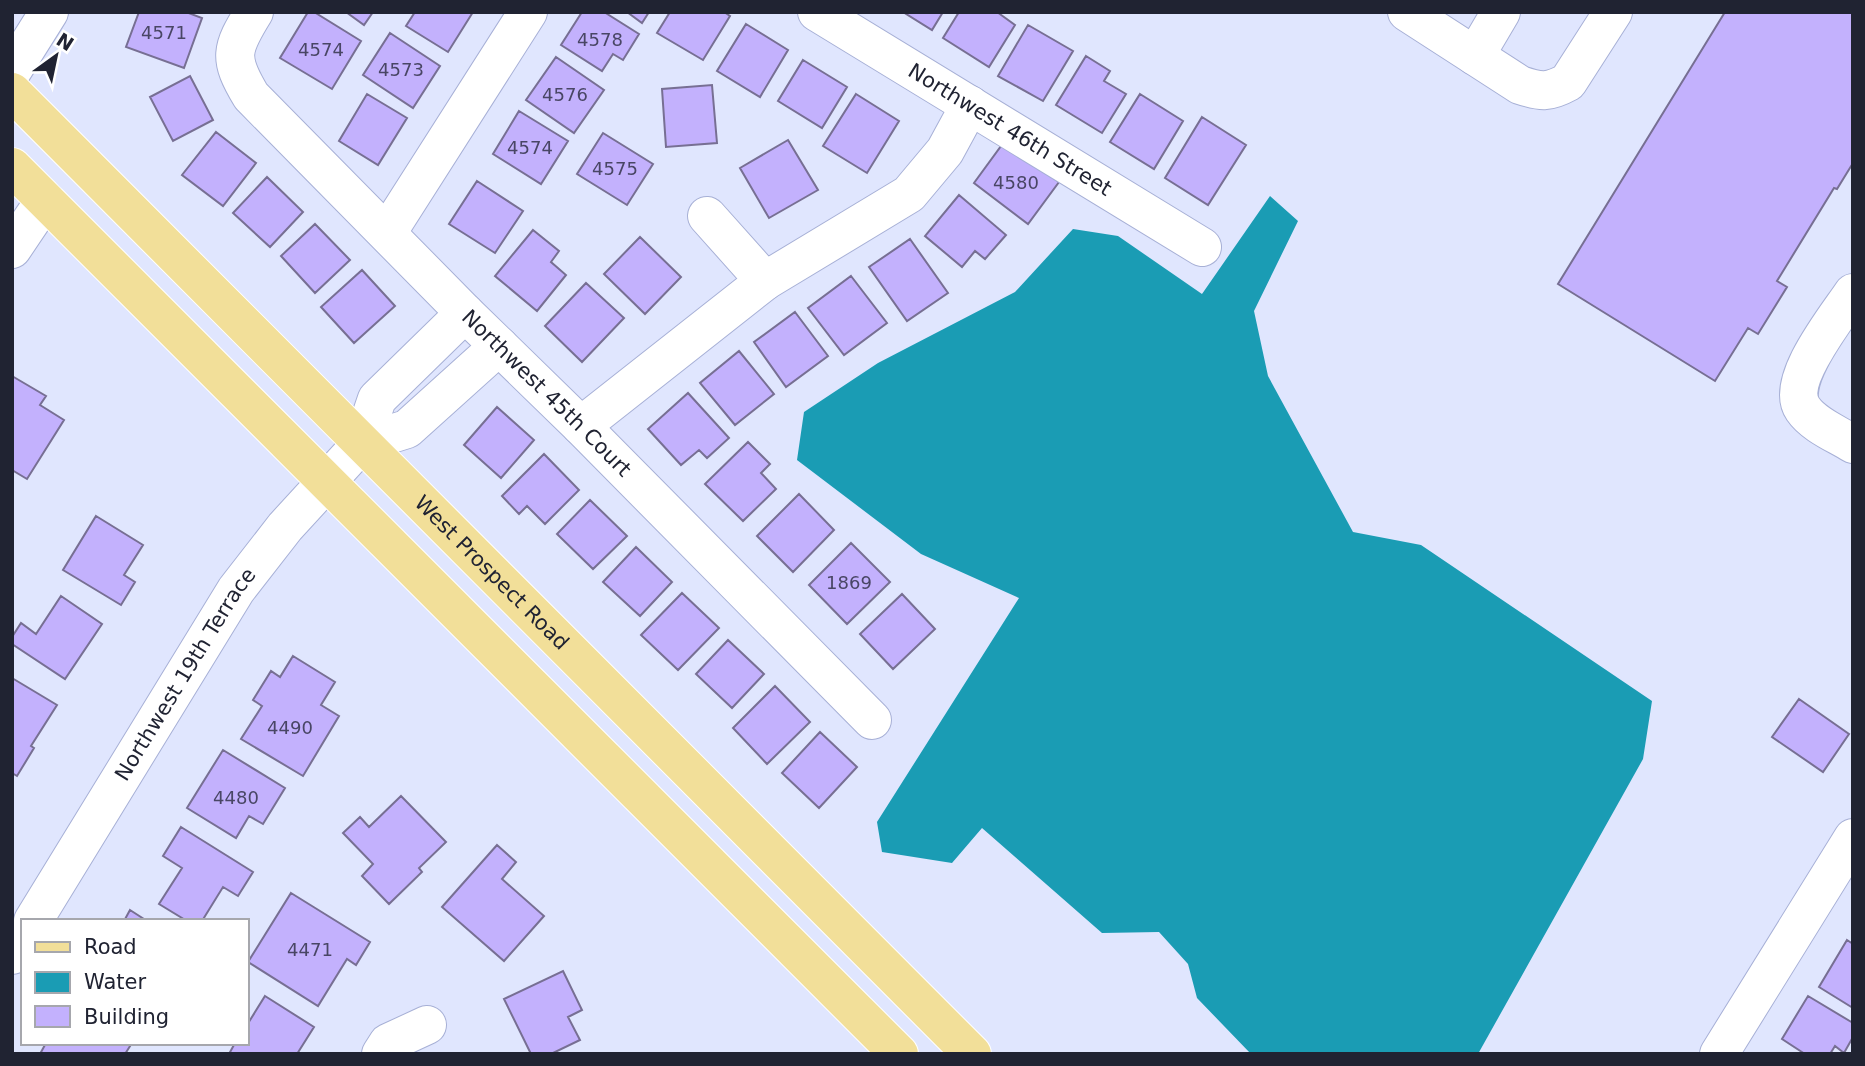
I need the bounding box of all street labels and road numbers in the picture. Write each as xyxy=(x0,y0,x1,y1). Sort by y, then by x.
street label: Northwest 46th Street xyxy=(904,59,1116,201)
street label: Northwest 45th Court xyxy=(457,305,636,481)
street label: West Prospect Road xyxy=(410,490,574,655)
street label: Northwest 19th Terrace xyxy=(110,563,261,785)

